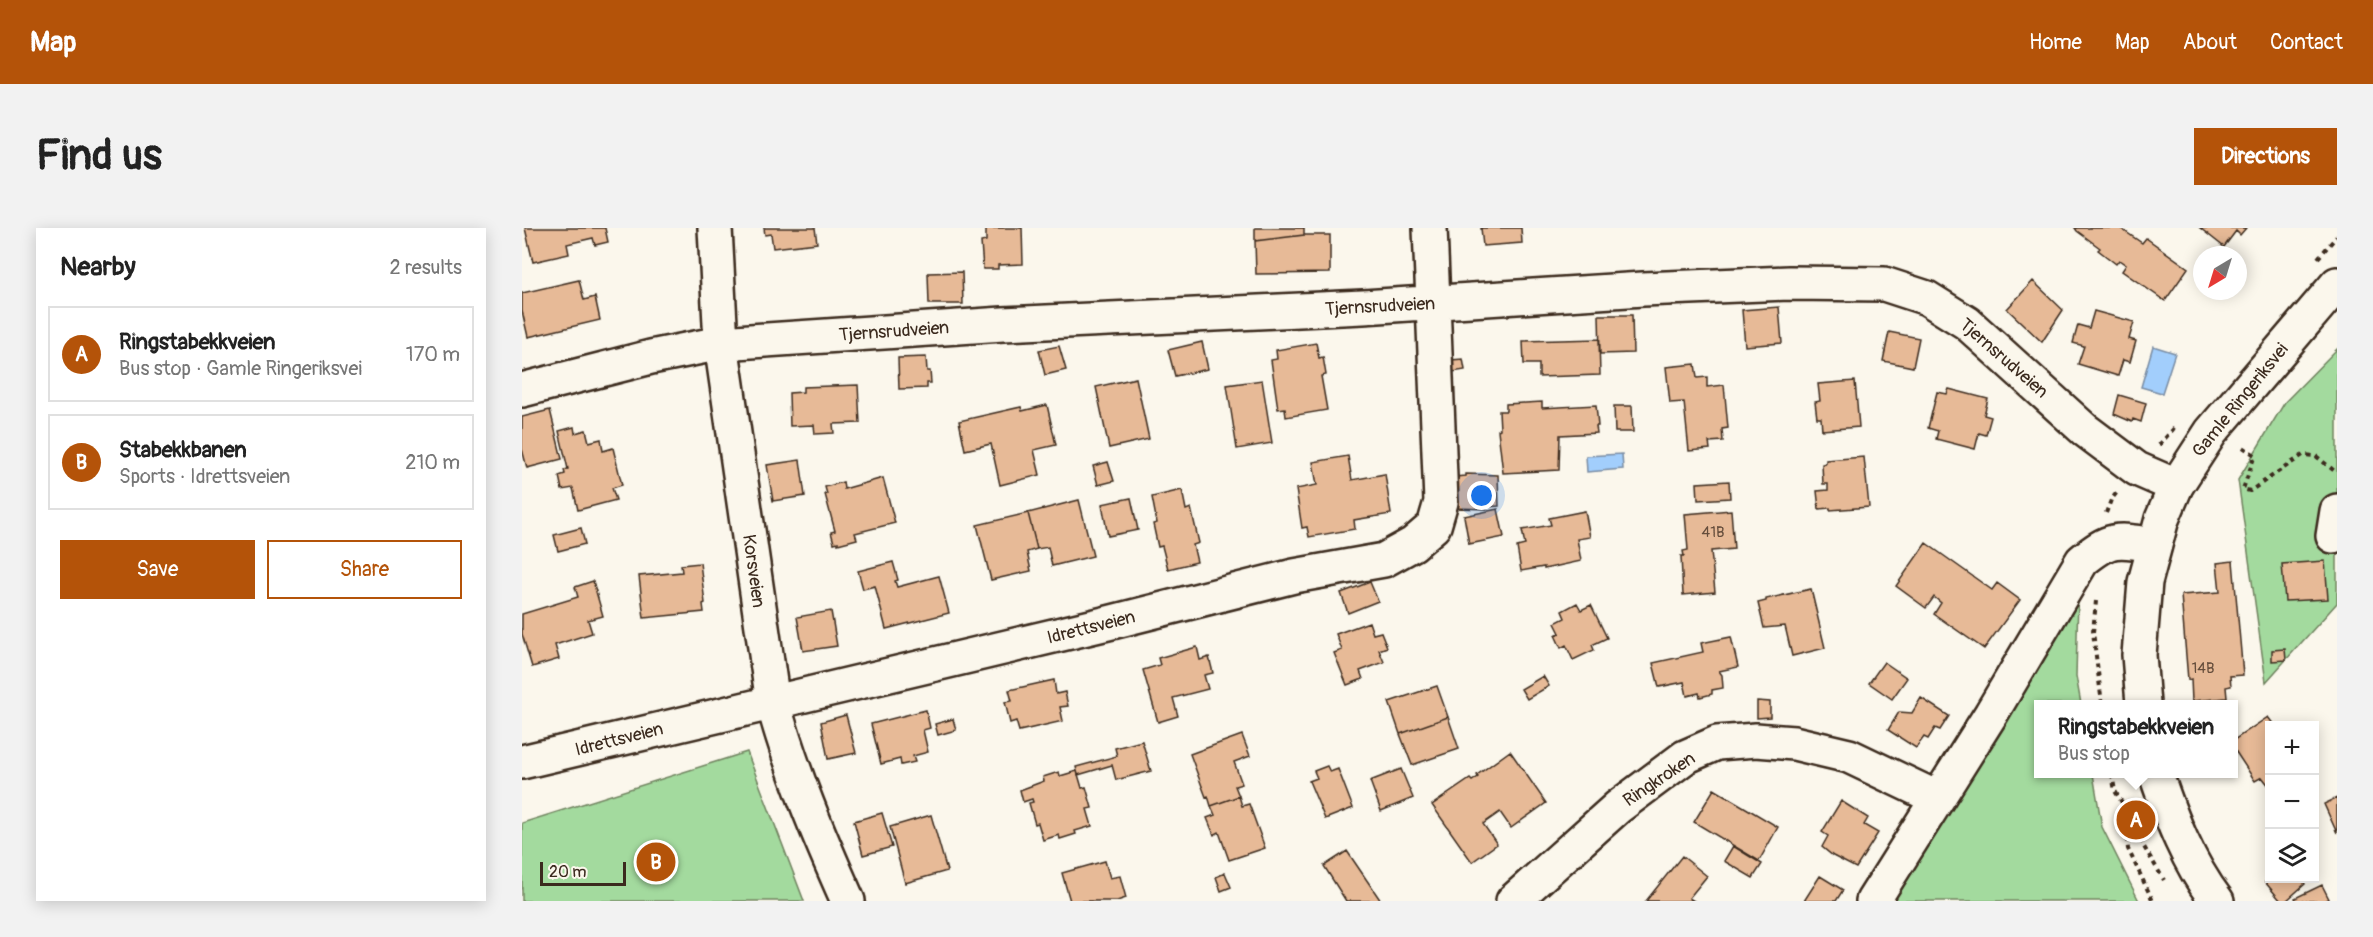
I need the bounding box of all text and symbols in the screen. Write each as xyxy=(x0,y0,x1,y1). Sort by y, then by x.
text: Map xyxy=(30,25,76,60)
text: Home xyxy=(2029,29,2082,56)
text: Map xyxy=(2115,29,2150,56)
text: About xyxy=(2183,29,2237,56)
text: Contact xyxy=(2270,29,2343,56)
button: Directions xyxy=(2194,128,2337,185)
text: Find us xyxy=(36,130,162,182)
north arrow xyxy=(2193,246,2247,300)
text: Nearby xyxy=(60,251,136,283)
text: 2 results xyxy=(390,255,462,280)
street label: Tjernsrudveien xyxy=(1324,292,1436,321)
street label: Tjernsrudveien xyxy=(1954,313,2053,403)
street label: Tjernsrudveien xyxy=(838,316,950,347)
text: Ringstabekkveien xyxy=(119,328,275,356)
street label: Gamle Ringeriksvei xyxy=(2187,339,2293,462)
text: A xyxy=(75,342,88,367)
text: 170 m xyxy=(406,342,460,367)
text: Bus stop · Gamle Ringeriksvei xyxy=(119,356,362,381)
text: Stabekkbanen xyxy=(119,436,247,464)
text: B xyxy=(76,450,87,475)
text: 210 m xyxy=(405,450,460,475)
text: Sports · Idrettsveien xyxy=(119,464,290,489)
your location xyxy=(1467,481,1496,510)
house number: 41B xyxy=(1701,523,1725,542)
street label: Korsveien xyxy=(737,533,770,609)
button: Save xyxy=(60,540,255,599)
button: Share xyxy=(267,540,462,599)
street label: Idrettsveien xyxy=(1045,605,1138,650)
house number: 14B xyxy=(2191,659,2215,678)
popup xyxy=(2034,700,2238,778)
text: Ringstabekkveien xyxy=(2058,713,2214,741)
street label: Idrettsveien xyxy=(573,717,666,762)
map controls xyxy=(2265,721,2319,883)
button: + xyxy=(2265,721,2319,775)
text: Bus stop xyxy=(2058,741,2130,766)
street label: Ringkroken xyxy=(1619,747,1700,812)
button: − xyxy=(2265,775,2319,829)
pin: A xyxy=(2116,798,2156,842)
button: layers xyxy=(2265,829,2319,883)
pin: B xyxy=(636,840,676,884)
scale bar xyxy=(540,859,626,886)
text: 20 m xyxy=(549,862,587,882)

